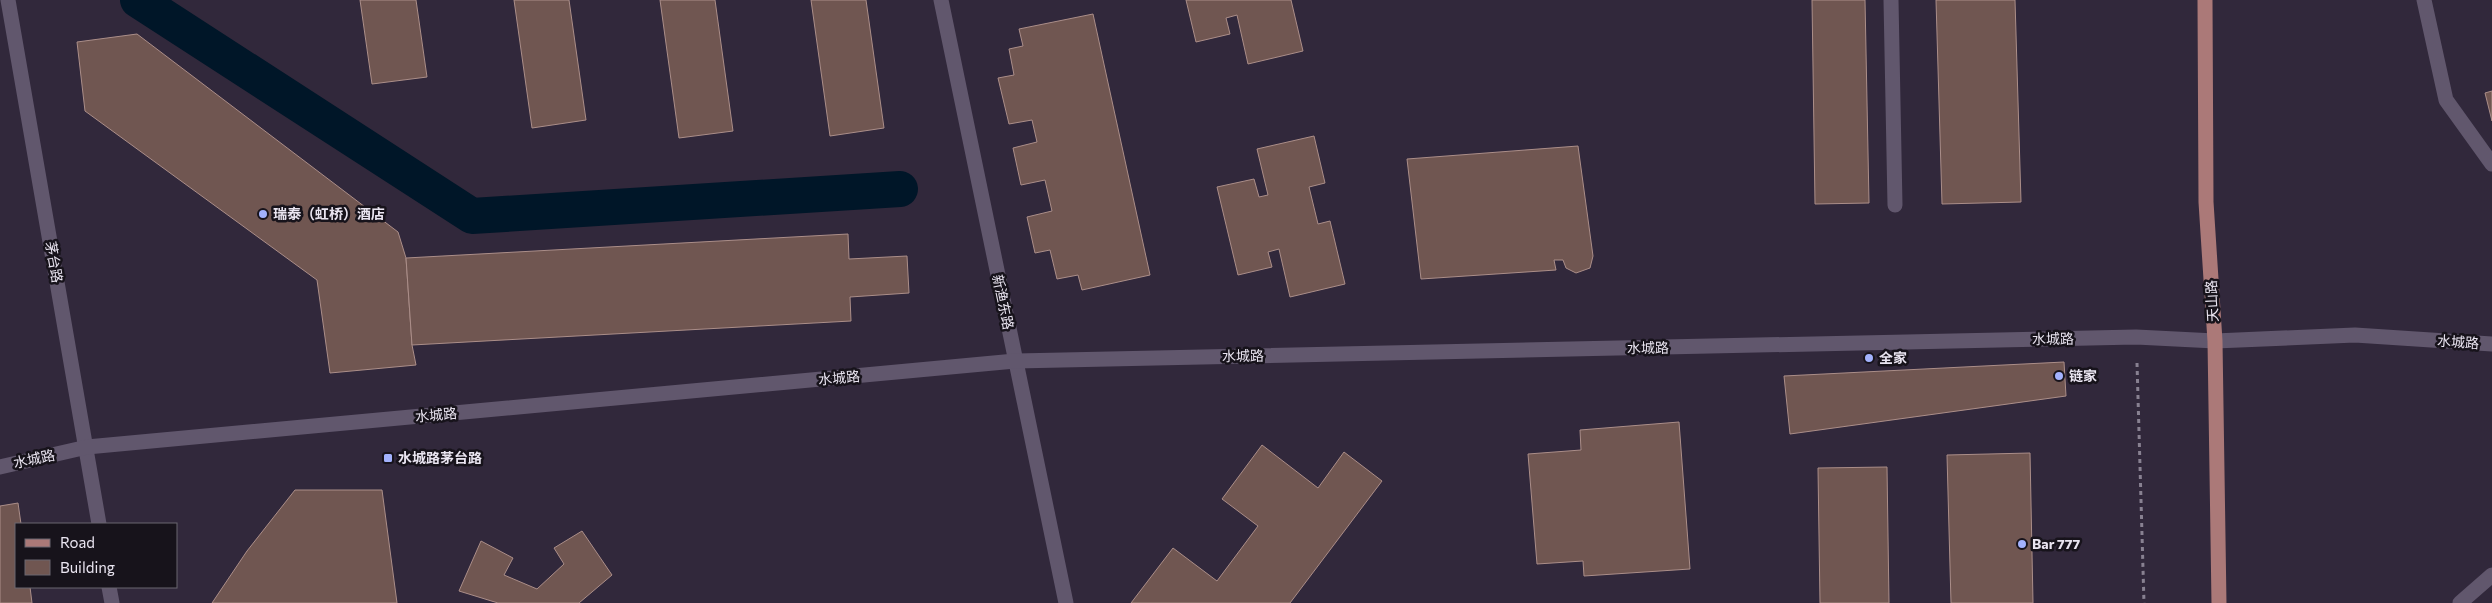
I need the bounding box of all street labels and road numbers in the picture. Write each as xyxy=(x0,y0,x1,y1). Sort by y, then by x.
street label: 茅台路 xyxy=(42,240,67,284)
street label: 新渔东路 xyxy=(989,273,1018,331)
street label: 天山路 xyxy=(2202,280,2221,322)
street label: 水城路 xyxy=(2032,330,2074,347)
street label: 水城路 xyxy=(2436,332,2480,351)
street label: 水城路 xyxy=(1627,339,1669,356)
street label: 水城路 xyxy=(1222,347,1264,364)
street label: 水城路 xyxy=(817,367,861,388)
street label: 水城路 xyxy=(414,404,458,425)
street label: 水城路 xyxy=(12,446,56,471)

